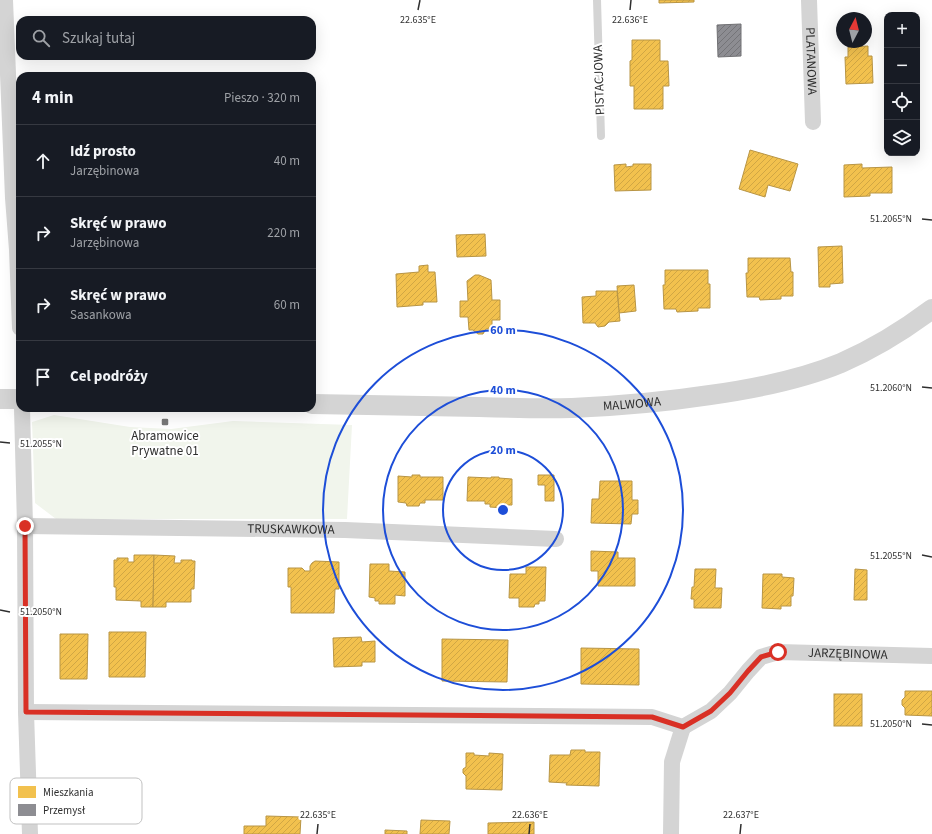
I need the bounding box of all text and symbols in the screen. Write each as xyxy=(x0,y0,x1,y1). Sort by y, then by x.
north arrow xyxy=(836,12,872,48)
map controls xyxy=(884,12,920,156)
button: + xyxy=(884,12,920,48)
text: 22.635°E xyxy=(400,13,436,27)
text: 22.636°E xyxy=(612,13,648,27)
search box xyxy=(16,16,316,60)
icon: search xyxy=(30,27,52,49)
street label: PLATANOWA xyxy=(801,27,821,96)
text: Szukaj tutaj xyxy=(62,28,135,49)
street label: PISTACJOWA xyxy=(589,44,609,115)
button: − xyxy=(884,48,920,84)
button: locate xyxy=(884,84,920,120)
text: 4 min xyxy=(32,86,73,110)
text: Pieszo · 320 m xyxy=(224,89,300,107)
button: layers xyxy=(884,120,920,156)
text: Idź prosto xyxy=(70,141,136,162)
icon: ahead xyxy=(32,150,54,172)
text: 40 m xyxy=(274,152,300,170)
text: Jarzębinowa xyxy=(70,162,139,180)
text: 51.2065°N xyxy=(870,212,912,226)
text: Skręć w prawo xyxy=(70,213,167,234)
icon: right xyxy=(32,222,54,244)
text: 220 m xyxy=(267,224,300,242)
text: Jarzębinowa xyxy=(70,234,139,252)
text: Skręć w prawo xyxy=(70,285,167,306)
icon: right xyxy=(32,294,54,316)
text: 60 m xyxy=(274,296,300,314)
text: Sasankowa xyxy=(70,306,132,324)
text: 60 m xyxy=(490,322,516,339)
icon: arrive xyxy=(32,366,54,388)
text: Cel podróży xyxy=(70,366,148,387)
text: 51.2060°N xyxy=(870,381,912,395)
text: 40 m xyxy=(490,382,516,399)
street label: MALWOWA xyxy=(602,392,663,415)
marker: Abramowice Prywatne 01 xyxy=(160,417,170,427)
place label: Abramowice Prywatne 01 xyxy=(131,427,199,460)
text: 51.2055°N xyxy=(20,437,62,451)
text: 20 m xyxy=(490,442,516,459)
centre of rings xyxy=(496,503,510,517)
route end xyxy=(16,517,34,535)
street label: TRUSKAWKOWA xyxy=(247,520,336,539)
text: 51.2055°N xyxy=(870,549,912,563)
text: 51.2050°N xyxy=(20,605,62,619)
route start xyxy=(769,643,787,661)
street label: JARZĘBINOWA xyxy=(808,644,889,664)
text: 51.2050°N xyxy=(870,717,912,731)
legend xyxy=(10,778,142,824)
text: Mieszkania xyxy=(43,785,94,800)
text: Przemysł xyxy=(43,803,86,818)
text: 22.635°E xyxy=(300,808,336,822)
text: 22.636°E xyxy=(512,808,548,822)
text: 22.637°E xyxy=(723,808,759,822)

